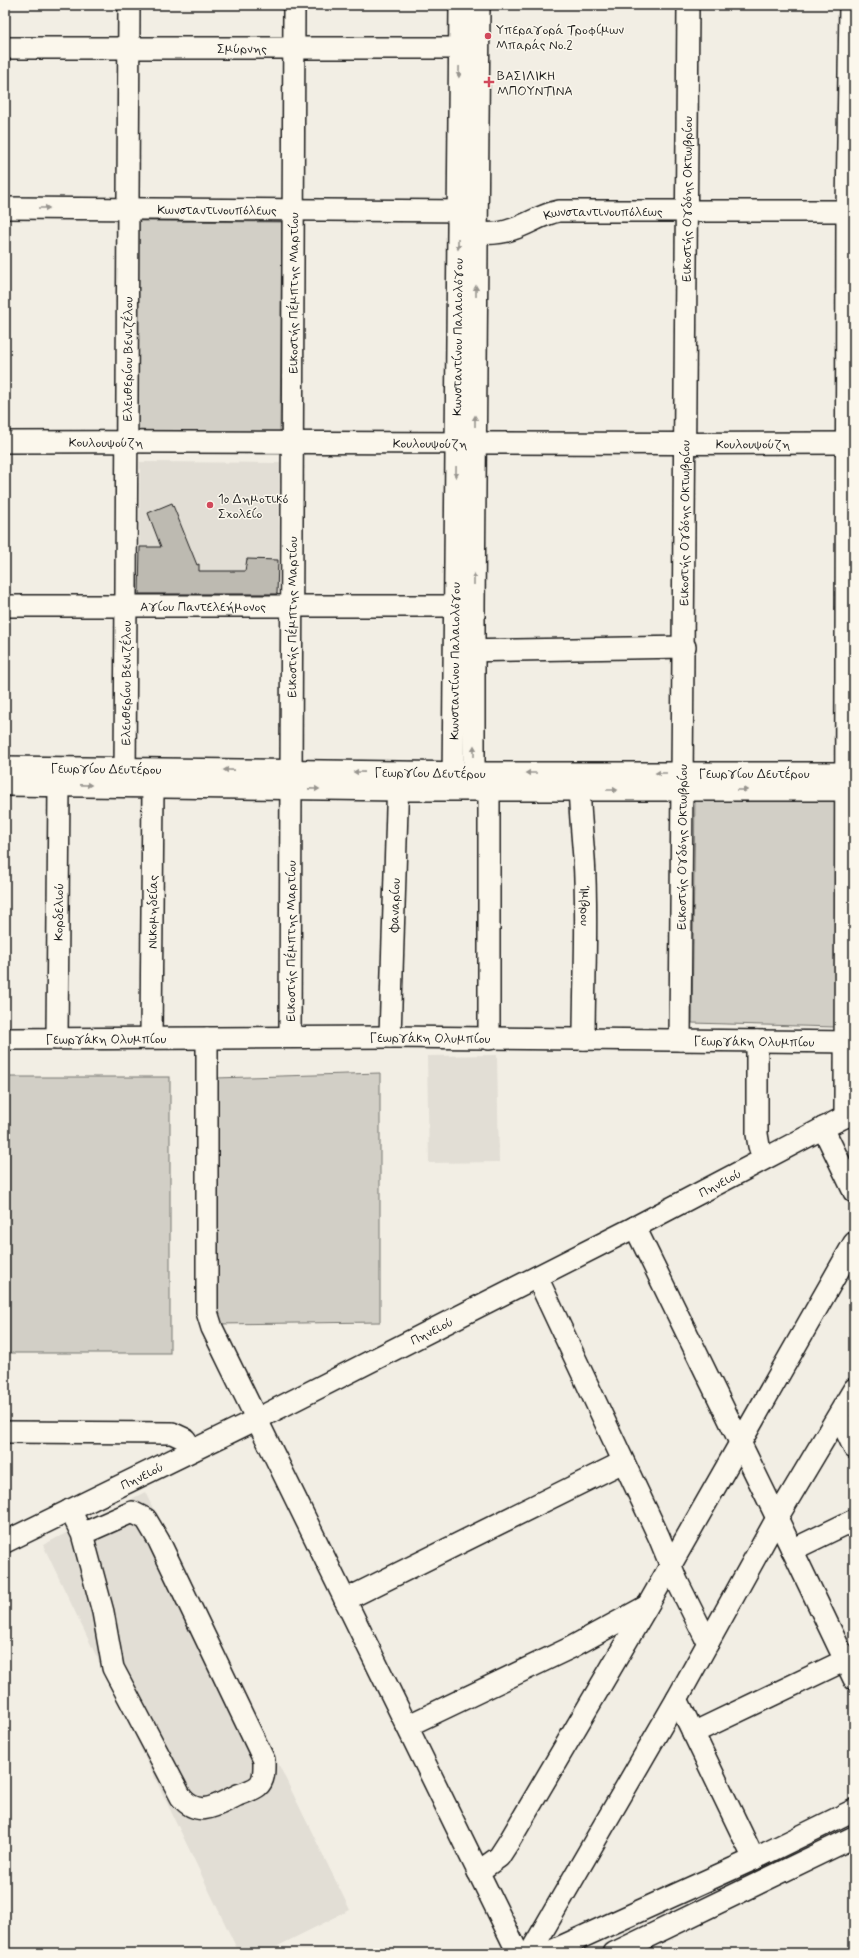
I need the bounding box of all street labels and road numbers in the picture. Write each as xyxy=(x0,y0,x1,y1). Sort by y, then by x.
street label: Σμύρνης xyxy=(217,41,267,58)
street label: Εικοστής Ογδόης Οκτωβρίου xyxy=(679,116,697,282)
street label: Κωνσταντινουπόλεως xyxy=(157,202,277,220)
street label: Κωνσταντινουπόλεως xyxy=(542,204,663,225)
street label: Εικοστής Πέμπτης Μαρτίου xyxy=(286,212,303,374)
street label: Κωνσταντίνου Παλαιολόγου xyxy=(449,258,468,416)
street label: Ελευθερίου Βενιζέλου xyxy=(120,296,137,421)
street label: Κουλουψούζη xyxy=(69,435,143,452)
street label: Κουλουψούζη xyxy=(393,436,467,453)
street label: Κουλουψούζη xyxy=(716,436,790,454)
street label: Εικοστής Ογδόης Οκτωβρίου xyxy=(676,440,695,606)
street label: Εικοστής Πέμπτης Μαρτίου xyxy=(284,536,302,698)
street label: Κωνσταντίνου Παλαιολόγου xyxy=(446,582,465,740)
street label: Αγίου Παντελεήμονος xyxy=(140,599,266,616)
street label: Ελευθερίου Βενιζέλου xyxy=(118,620,136,745)
street label: Γεωργίου Δευτέρου xyxy=(50,761,162,779)
street label: Εικοστής Ογδόης Οκτωβρίου xyxy=(674,764,692,930)
street label: Γεωργίου Δευτέρου xyxy=(374,765,486,783)
street label: Γεωργίου Δευτέρου xyxy=(698,766,810,783)
street label: Εικοστής Πέμπτης Μαρτίου xyxy=(283,860,301,1022)
street label: Νικομηδείας xyxy=(145,875,162,949)
street label: Φαναρίου xyxy=(386,878,405,933)
street label: Κορδελιού xyxy=(51,883,68,941)
street label: Ίμβρου xyxy=(575,885,593,926)
street label: Γεωργάκη Ολυμπίου xyxy=(370,1030,491,1048)
street label: Γεωργάκη Ολυμπίου xyxy=(46,1031,167,1049)
street label: Γεωργάκη Ολυμπίου xyxy=(693,1033,815,1052)
street label: Πηνειού xyxy=(696,1166,745,1202)
street label: Πηνειού xyxy=(408,1314,456,1350)
street label: Πηνειού xyxy=(118,1459,167,1494)

